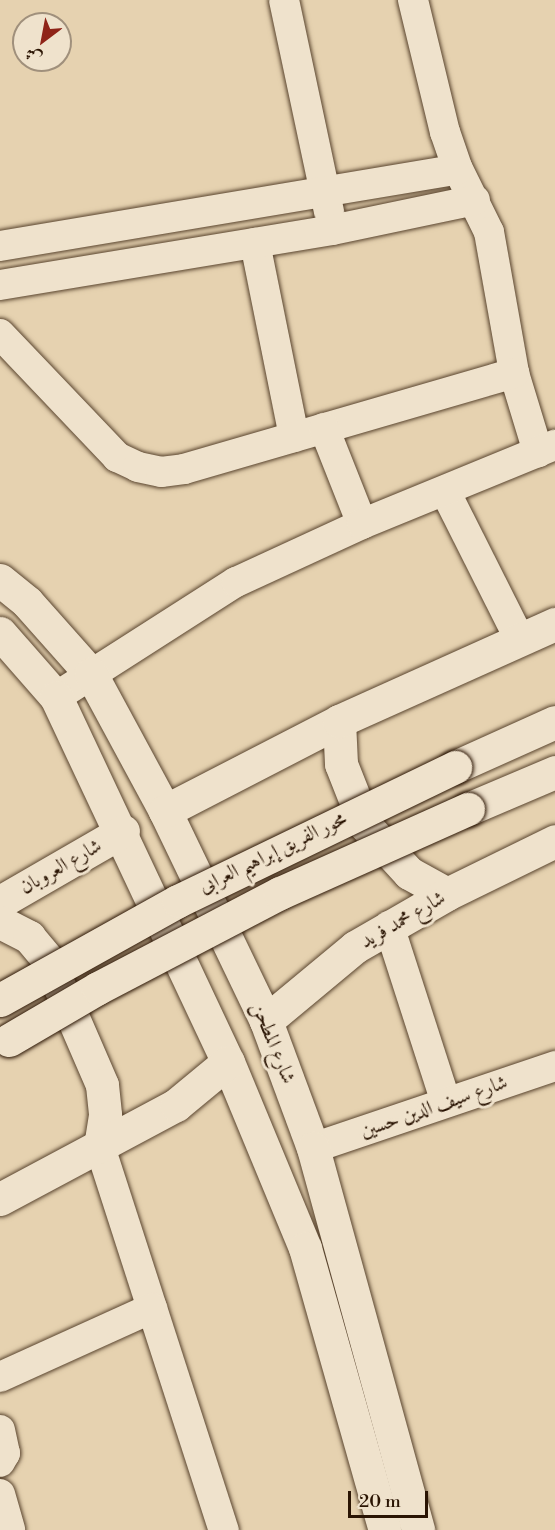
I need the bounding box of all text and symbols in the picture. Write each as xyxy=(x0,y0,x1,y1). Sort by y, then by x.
north arrow xyxy=(12,12,72,72)
text: ش xyxy=(21,43,46,68)
street label: محور الفريق إبراهيم العرابى xyxy=(195,807,351,899)
street label: شارع العروبان xyxy=(16,834,106,900)
street label: شارع محمد فريد xyxy=(356,886,450,954)
street label: شارع المطحن xyxy=(246,999,300,1087)
street label: شارع سيف الدين حسين xyxy=(357,1071,511,1143)
scale bar xyxy=(351,1479,430,1517)
text: 20 m xyxy=(359,1490,401,1513)

